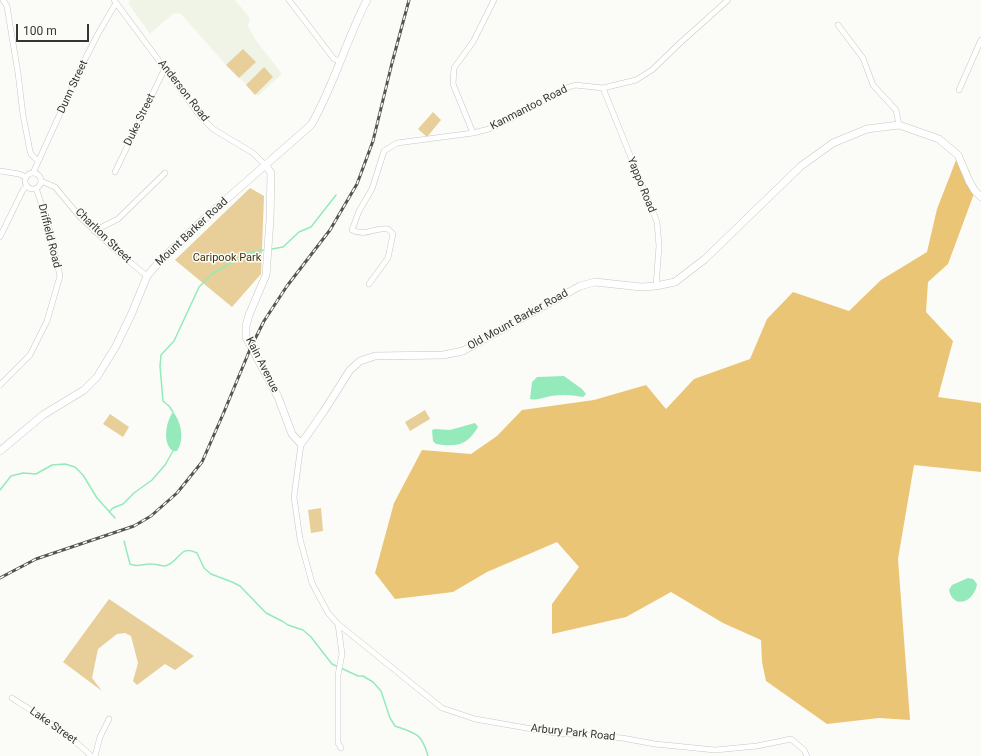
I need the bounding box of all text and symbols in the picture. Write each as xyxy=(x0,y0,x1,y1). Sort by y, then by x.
scale bar xyxy=(18,16,91,42)
text: 100 m xyxy=(23,24,57,38)
street label: Anderson Road xyxy=(155,57,211,125)
street label: Dunn Street xyxy=(55,58,91,116)
street label: Kanmantoo Road xyxy=(488,83,570,133)
street label: Duke Street xyxy=(122,92,158,148)
street label: Yappo Road xyxy=(624,155,658,215)
street label: Mount Barker Road xyxy=(153,195,231,269)
street label: Driffield Road xyxy=(35,203,63,269)
street label: Charlton Street xyxy=(72,206,134,266)
park label: Caripook Park xyxy=(193,251,261,265)
street label: Old Mount Barker Road xyxy=(465,287,571,353)
street label: Kain Avenue xyxy=(242,335,282,395)
street label: Lake Street xyxy=(27,705,79,747)
street label: Arbury Park Road xyxy=(530,722,616,744)

